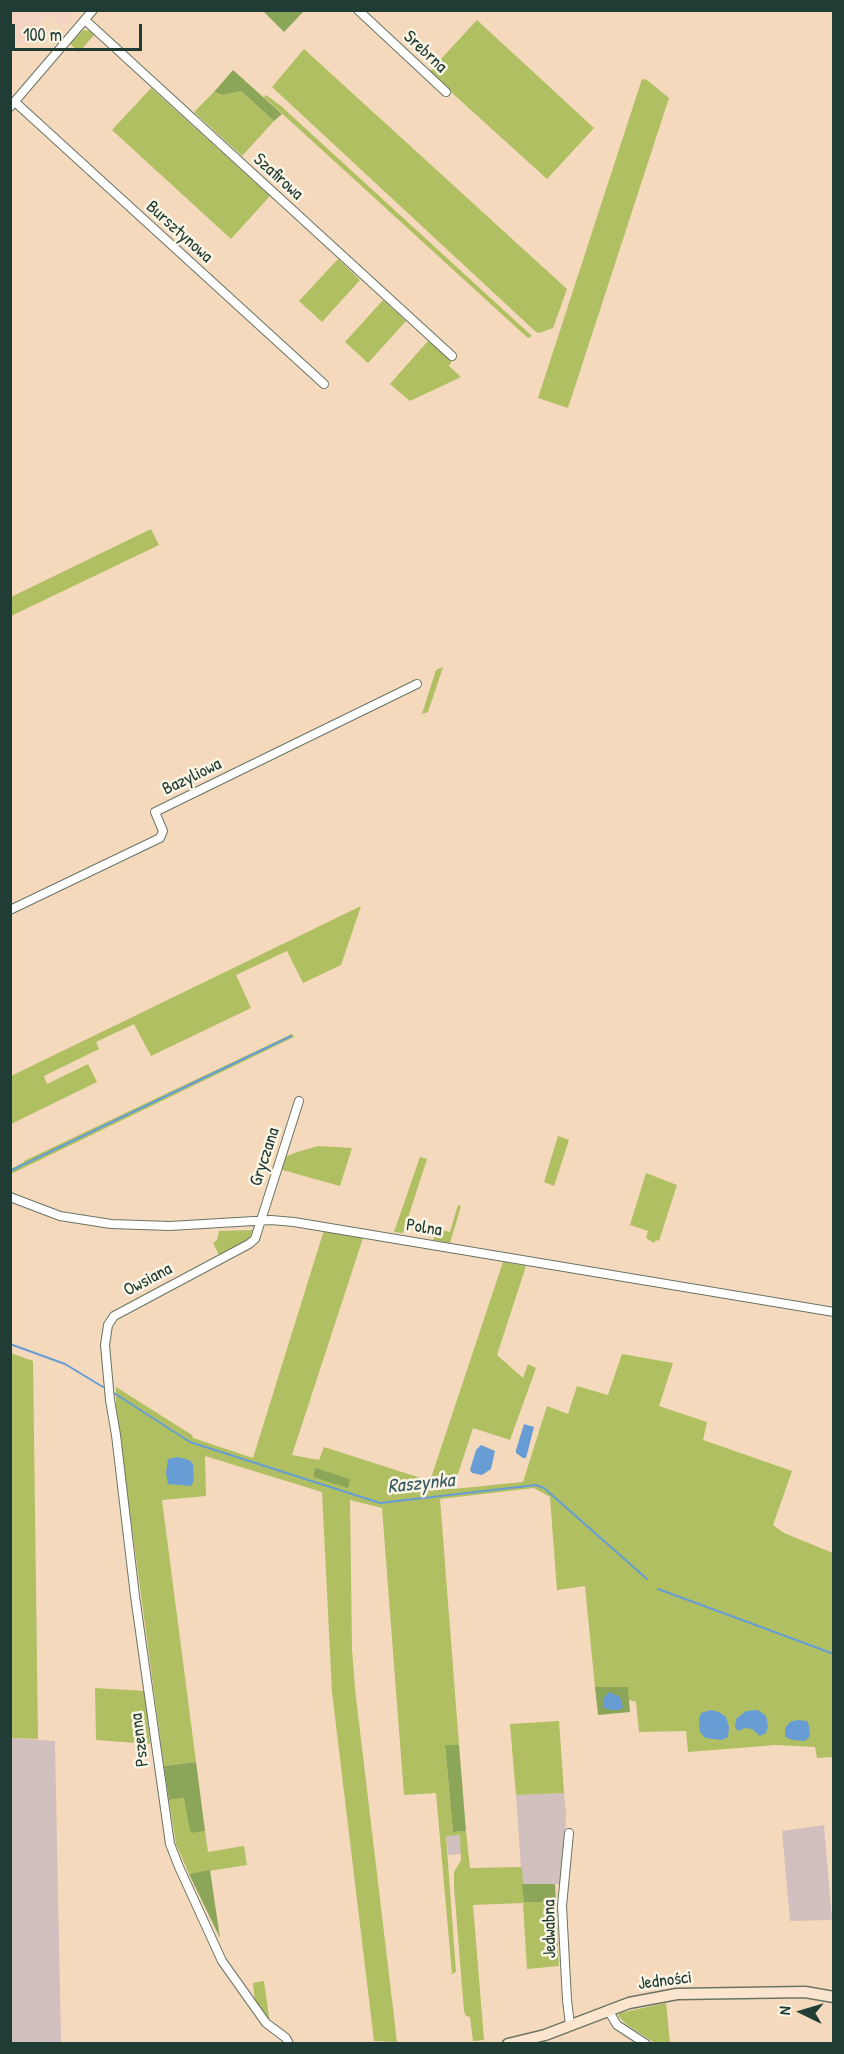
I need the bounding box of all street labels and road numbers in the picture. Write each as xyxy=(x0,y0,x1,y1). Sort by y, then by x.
street label: Srebrna xyxy=(399,26,451,78)
street label: Szafirowa xyxy=(249,149,307,205)
street label: Bursztynowa xyxy=(141,196,217,268)
street label: Bazyliowa xyxy=(159,753,225,801)
street label: Gryczana xyxy=(245,1125,285,1189)
street label: Polna xyxy=(405,1215,443,1241)
street label: Owsiana xyxy=(120,1258,176,1302)
street label: Pszenna xyxy=(126,1712,154,1768)
street label: Jedwabna xyxy=(539,1899,561,1959)
street label: Jedności xyxy=(637,1967,693,1995)

